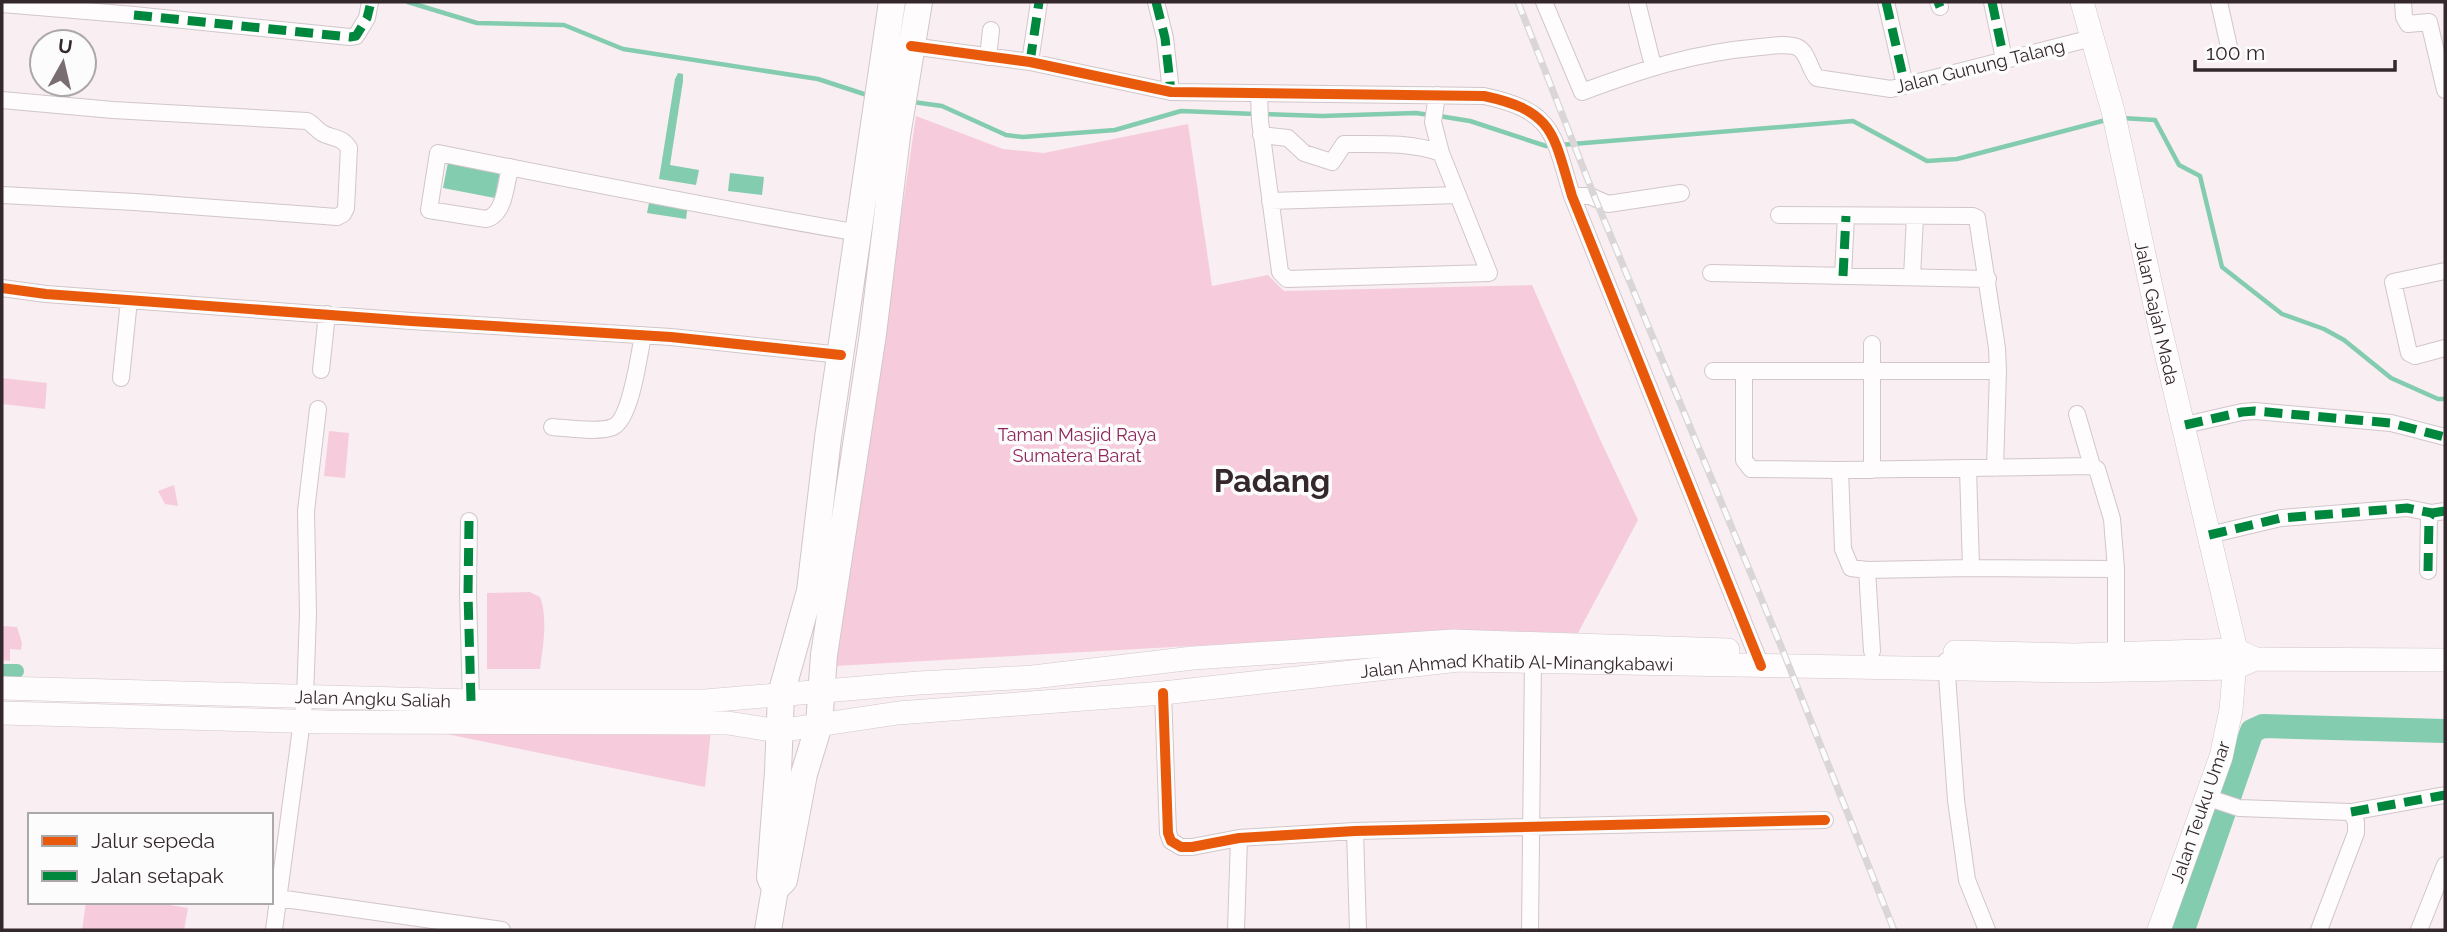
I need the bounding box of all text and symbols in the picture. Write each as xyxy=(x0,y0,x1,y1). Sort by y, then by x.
north arrow xyxy=(28,28,98,98)
scale bar xyxy=(2195,28,2394,72)
text: U xyxy=(57,34,74,58)
street label: Jalan Gunung Talang xyxy=(1893,35,2067,97)
text: 100 m xyxy=(2206,40,2265,65)
street label: Jalan Gajah Mada xyxy=(2131,239,2184,387)
park label: Taman Masjid Raya Sumatera Barat xyxy=(998,424,1156,466)
district label: Padang xyxy=(1214,462,1330,499)
street label: Jalan Ahmad Khatib Al-Minangkabawi xyxy=(1359,649,1673,681)
street label: Jalan Angku Saliah xyxy=(295,686,451,711)
street label: Jalan Teuku Umar xyxy=(2166,738,2234,886)
legend xyxy=(28,813,273,904)
text: Jalur sepeda xyxy=(91,828,215,853)
text: Jalan setapak xyxy=(91,863,224,888)

